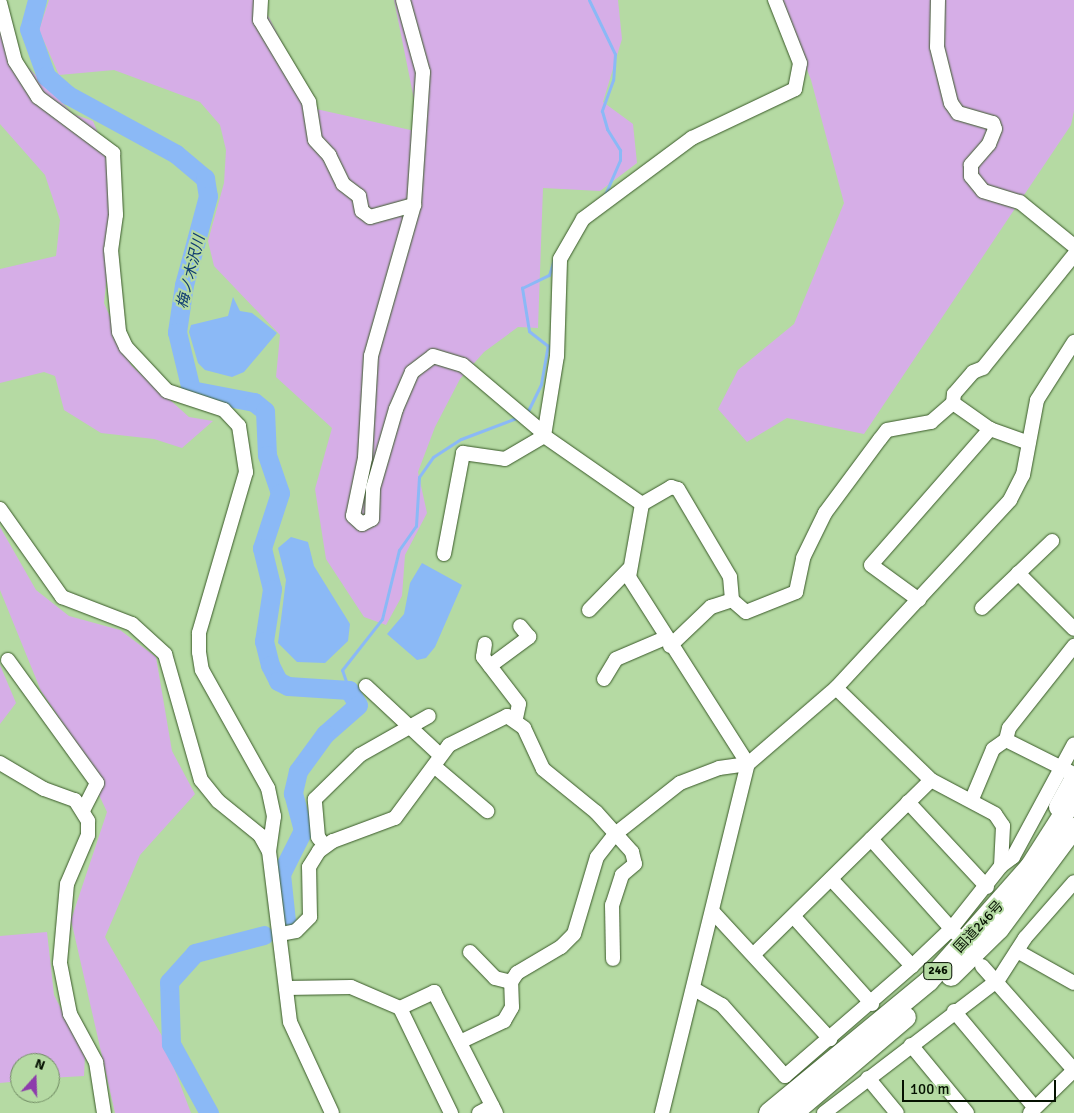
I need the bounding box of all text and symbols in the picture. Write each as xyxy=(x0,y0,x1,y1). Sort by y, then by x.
water label: 梅ノ木沢川 xyxy=(173,233,209,311)
street label: 国道246号 xyxy=(951,898,1007,956)
road number: 246 xyxy=(923,961,953,980)
north arrow xyxy=(10,1053,60,1103)
text: N xyxy=(32,1055,47,1074)
scale bar xyxy=(904,1070,1058,1102)
text: 100 m xyxy=(910,1080,950,1098)

